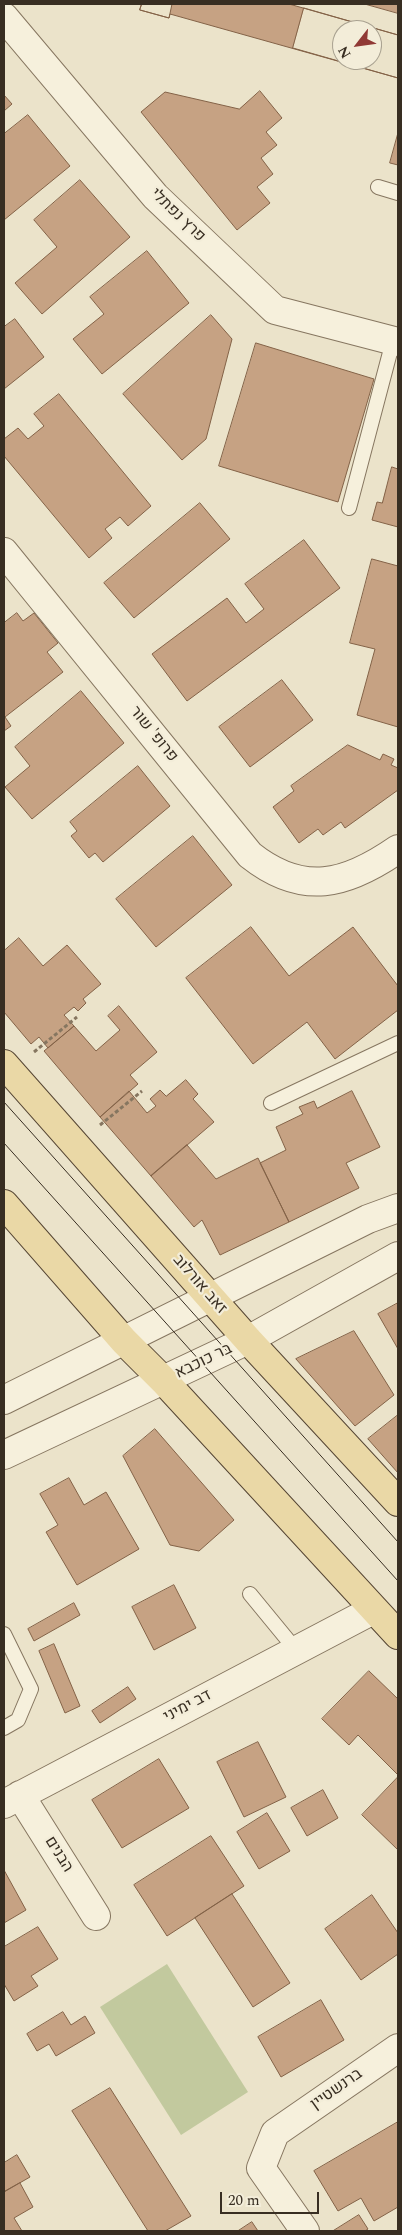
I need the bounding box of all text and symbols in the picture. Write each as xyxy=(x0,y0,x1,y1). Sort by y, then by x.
north arrow xyxy=(332,20,382,70)
text: N xyxy=(332,42,356,62)
street label: פרץ נפתלי xyxy=(145,185,209,247)
street label: פרופ' שור xyxy=(125,703,181,767)
street label: זאב אורלוב xyxy=(168,1251,230,1319)
street label: בר כוכבא xyxy=(172,1340,236,1384)
street label: דב ימיני xyxy=(161,1687,215,1727)
street label: הבנים xyxy=(40,1834,76,1876)
street label: ברנשטיין xyxy=(307,2065,367,2115)
scale bar xyxy=(222,2182,321,2214)
text: 20 m xyxy=(228,2189,260,2212)

